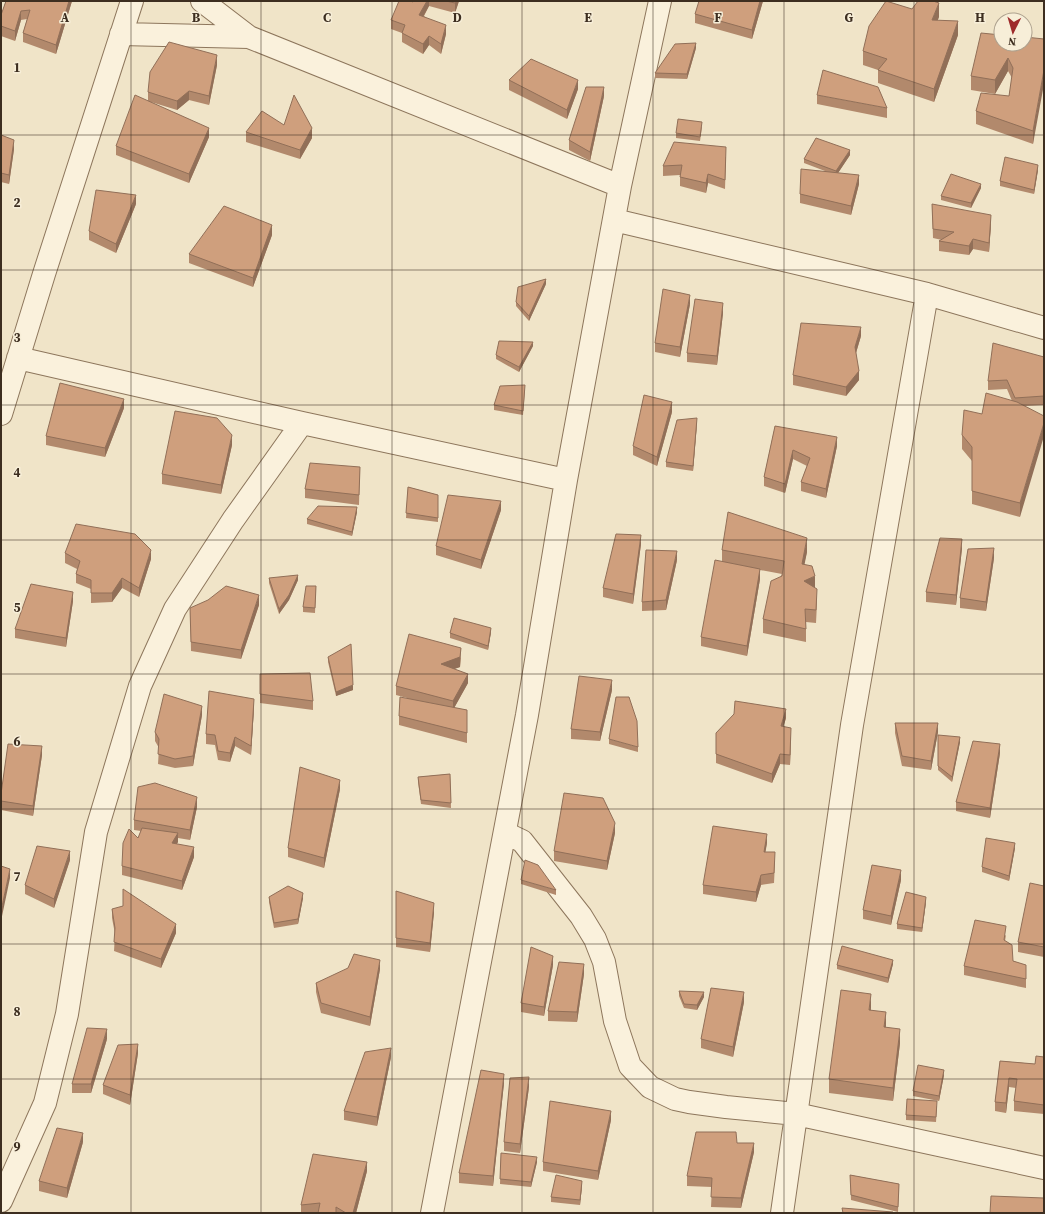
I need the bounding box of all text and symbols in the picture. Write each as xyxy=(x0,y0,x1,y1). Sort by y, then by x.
text: A xyxy=(61,9,70,26)
text: B xyxy=(192,9,201,26)
text: C xyxy=(323,9,331,26)
text: D xyxy=(452,9,462,26)
text: E xyxy=(584,9,592,26)
text: F xyxy=(714,9,722,26)
text: G xyxy=(845,9,854,26)
text: H xyxy=(975,9,985,26)
north arrow xyxy=(993,12,1033,52)
text: N xyxy=(1008,34,1017,49)
text: 1 xyxy=(13,59,21,76)
text: 2 xyxy=(13,194,21,211)
text: 3 xyxy=(13,329,21,346)
text: 4 xyxy=(13,464,21,481)
text: 5 xyxy=(13,599,21,616)
text: 6 xyxy=(13,733,21,750)
text: 7 xyxy=(13,868,21,885)
text: 8 xyxy=(13,1003,21,1020)
text: 9 xyxy=(13,1138,21,1155)

